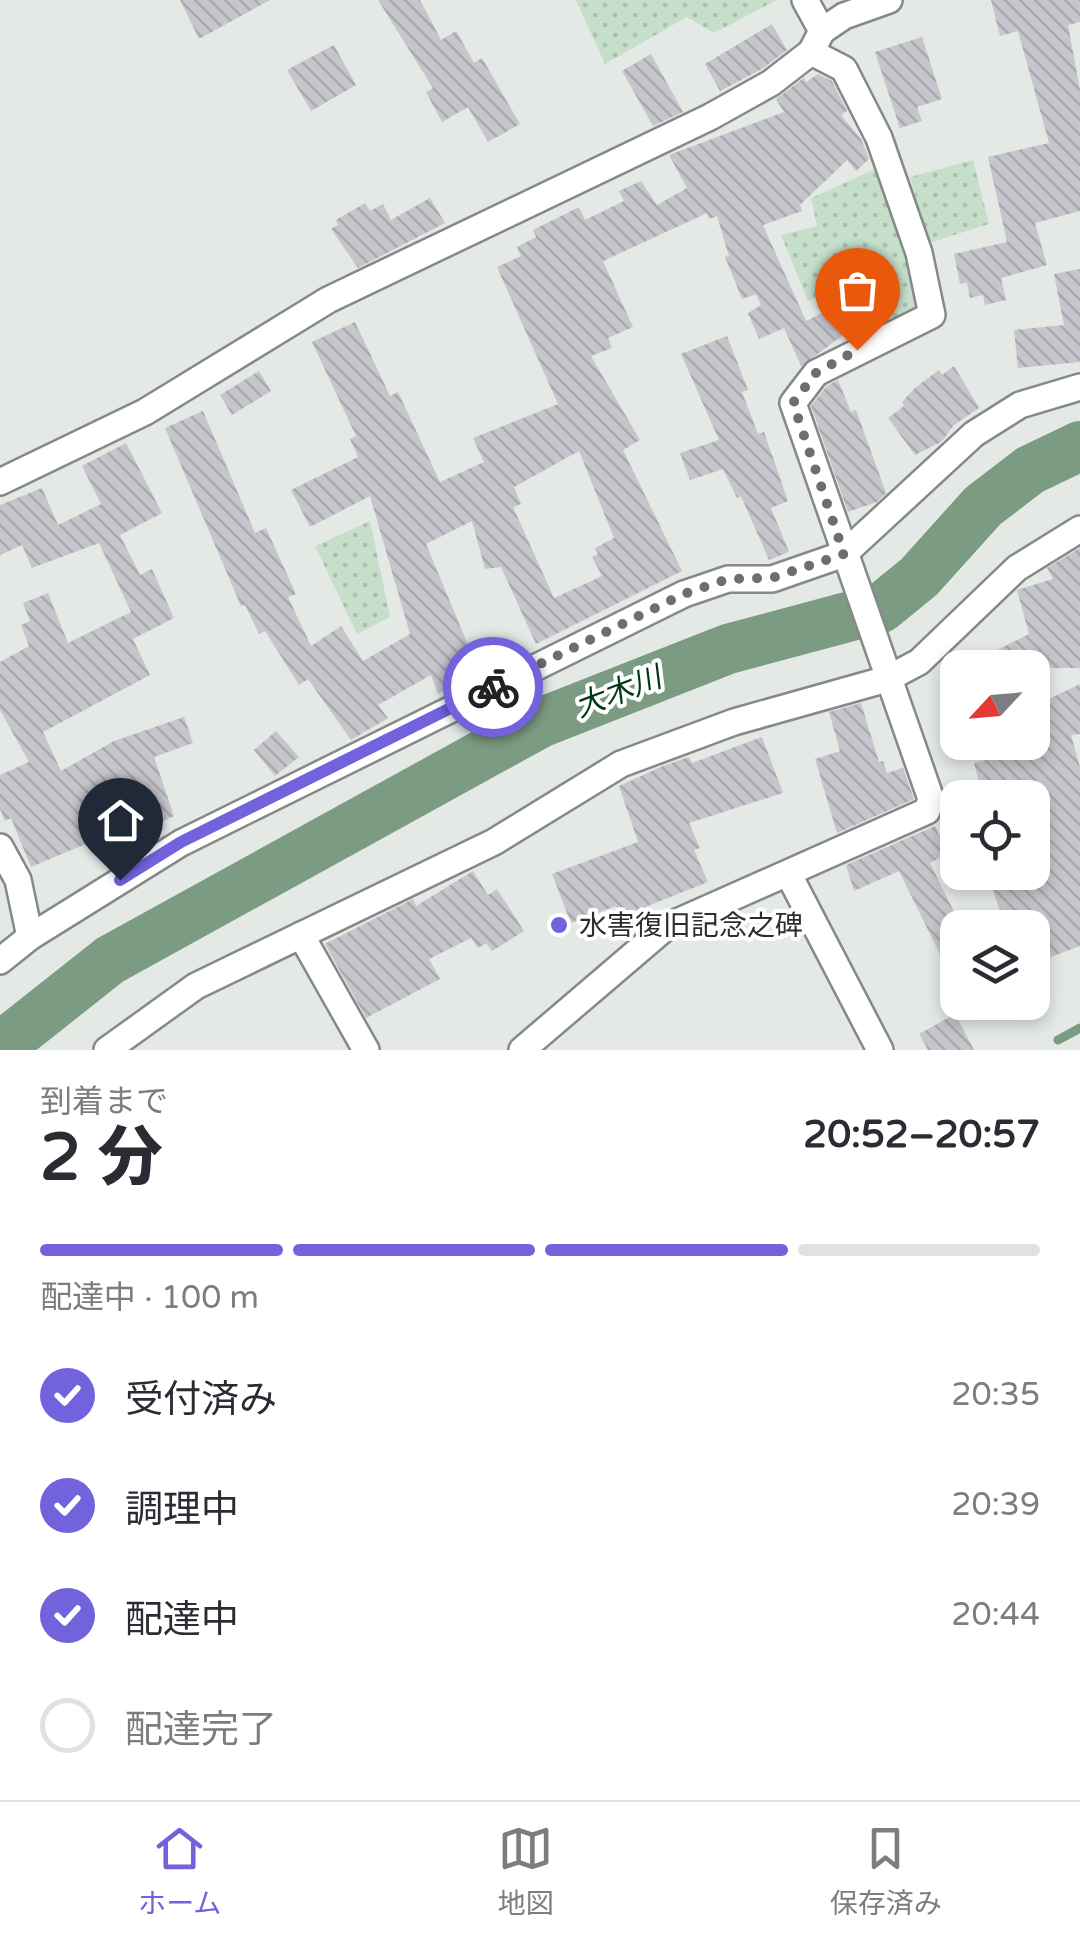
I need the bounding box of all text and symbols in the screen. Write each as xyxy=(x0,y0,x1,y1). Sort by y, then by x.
pin xyxy=(815,248,900,351)
icon: bag xyxy=(830,263,885,318)
courier xyxy=(443,637,543,737)
north arrow xyxy=(940,650,1050,760)
map controls xyxy=(940,650,1050,1020)
water label: 大木川 xyxy=(570,658,670,726)
icon: bike xyxy=(466,660,521,715)
pin xyxy=(78,778,163,881)
button: locate xyxy=(940,780,1050,890)
icon: home xyxy=(93,793,148,848)
place label: 水害復旧記念之碑 xyxy=(579,909,803,943)
button: layers xyxy=(940,910,1050,1020)
marker: 水害復旧記念之碑 xyxy=(548,914,570,936)
text: 到着まで xyxy=(40,1083,168,1121)
text: 20:52–20:57 xyxy=(803,1112,1040,1158)
text: 2 分 xyxy=(40,1119,163,1198)
text: 配達中 · 100 m xyxy=(40,1279,259,1317)
icon: check xyxy=(40,1368,95,1423)
text: 20:35 xyxy=(951,1376,1040,1414)
text: 受付済み xyxy=(125,1377,277,1423)
icon: check xyxy=(40,1478,95,1533)
text: 20:39 xyxy=(951,1486,1040,1524)
text: 調理中 xyxy=(125,1487,239,1533)
icon: check xyxy=(40,1588,95,1643)
text: 20:44 xyxy=(951,1596,1040,1634)
text: 配達中 xyxy=(125,1597,239,1643)
text: 配達完了 xyxy=(125,1707,277,1753)
tab: ホーム xyxy=(138,1821,221,1921)
tab: 地図 xyxy=(498,1821,554,1921)
tab: 保存済み xyxy=(830,1821,942,1921)

